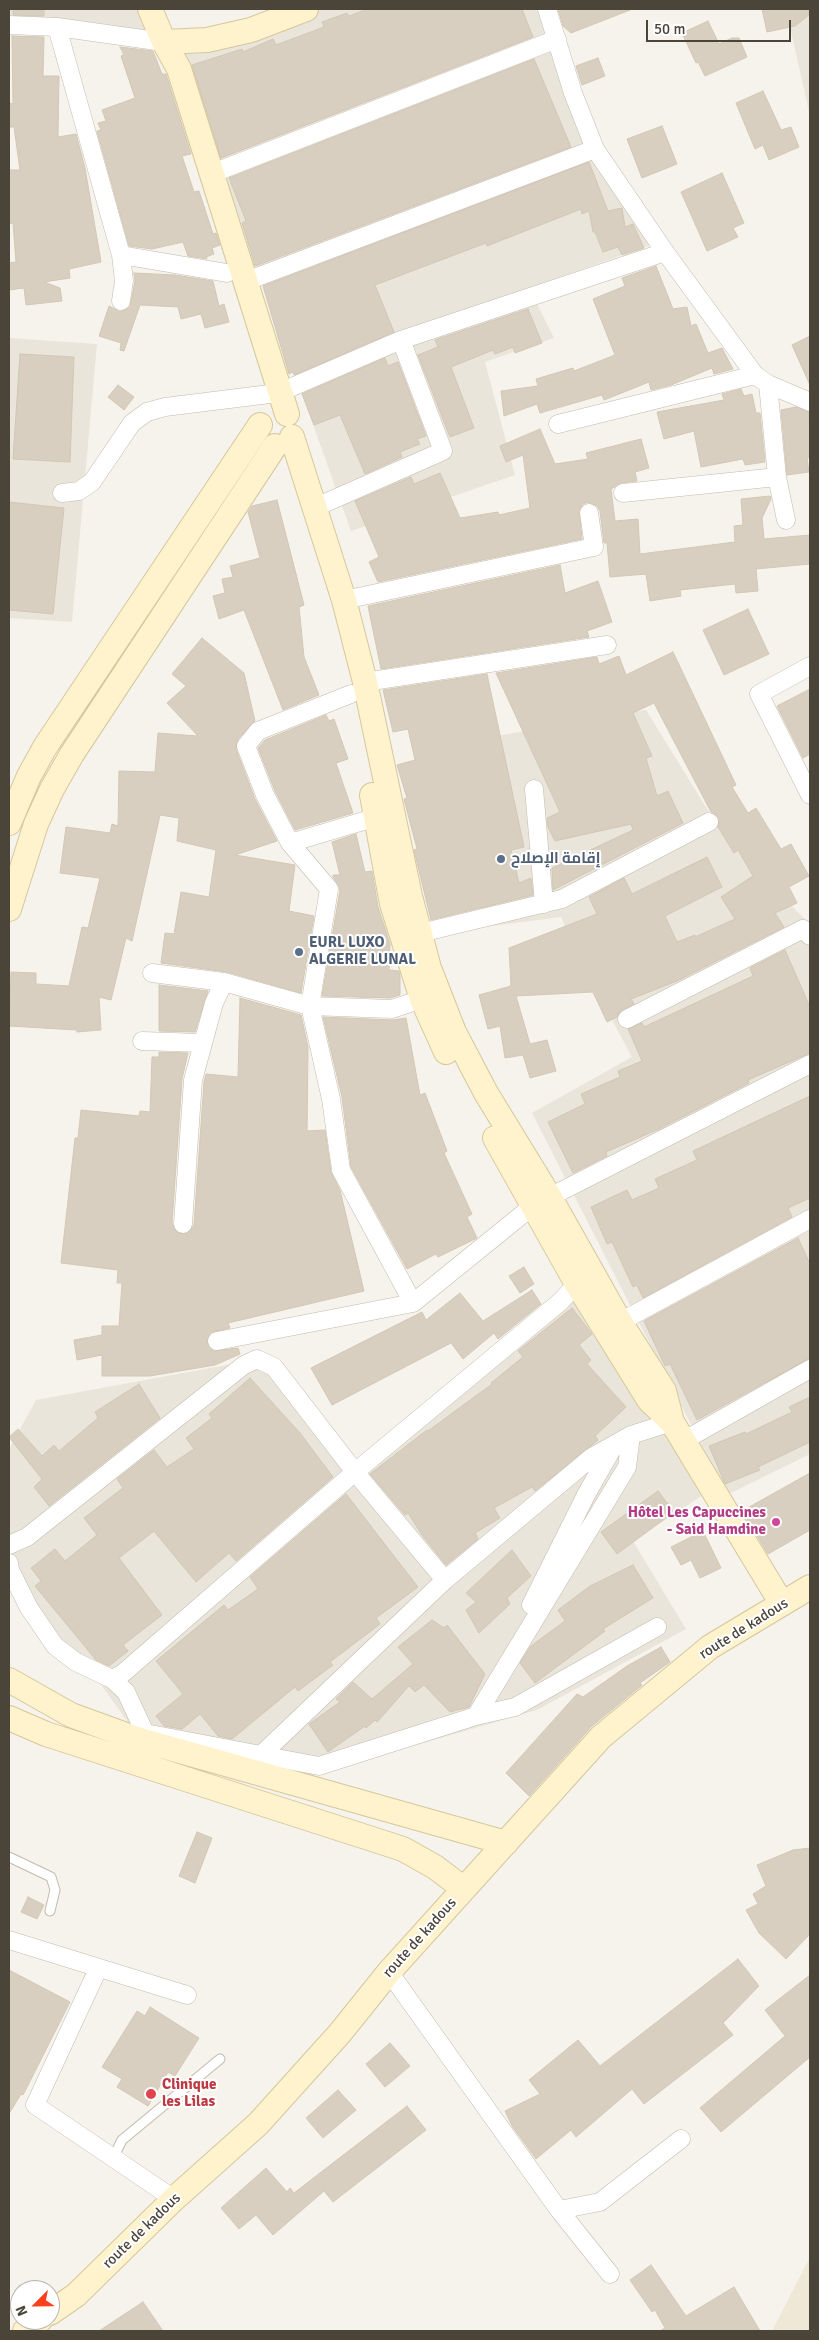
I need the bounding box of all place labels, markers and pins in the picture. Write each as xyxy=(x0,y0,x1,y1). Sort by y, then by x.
place label: إقامة الإصلاح xyxy=(511,850,600,868)
marker: إقامة الإصلاح xyxy=(495,853,507,865)
place label: EURL LUXO ALGERIE LUNAL xyxy=(309,934,416,969)
marker: EURL LUXO ALGERIE LUNAL xyxy=(293,946,305,958)
place label: Hôtel Les Capuccines - Said Hamdine xyxy=(628,1504,766,1539)
marker: Hôtel Les Capuccines - Said Hamdine xyxy=(770,1516,782,1528)
place label: Clinique les Lilas xyxy=(162,2076,217,2111)
marker: Clinique les Lilas xyxy=(144,2087,158,2101)

